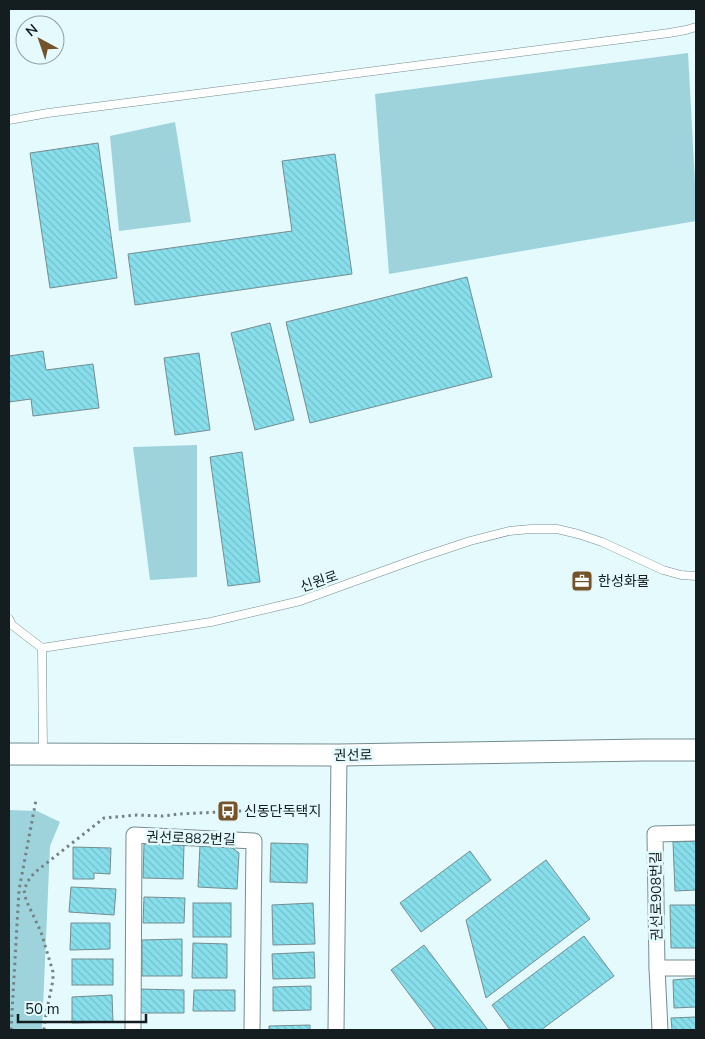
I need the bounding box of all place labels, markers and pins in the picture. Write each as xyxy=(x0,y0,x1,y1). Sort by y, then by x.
office icon: 한성화물 xyxy=(570,569,594,593)
place label: 한성화물 xyxy=(598,572,650,591)
bus stop icon: 신동단독택지 xyxy=(216,799,240,823)
place label: 신동단독택지 xyxy=(244,802,321,821)

